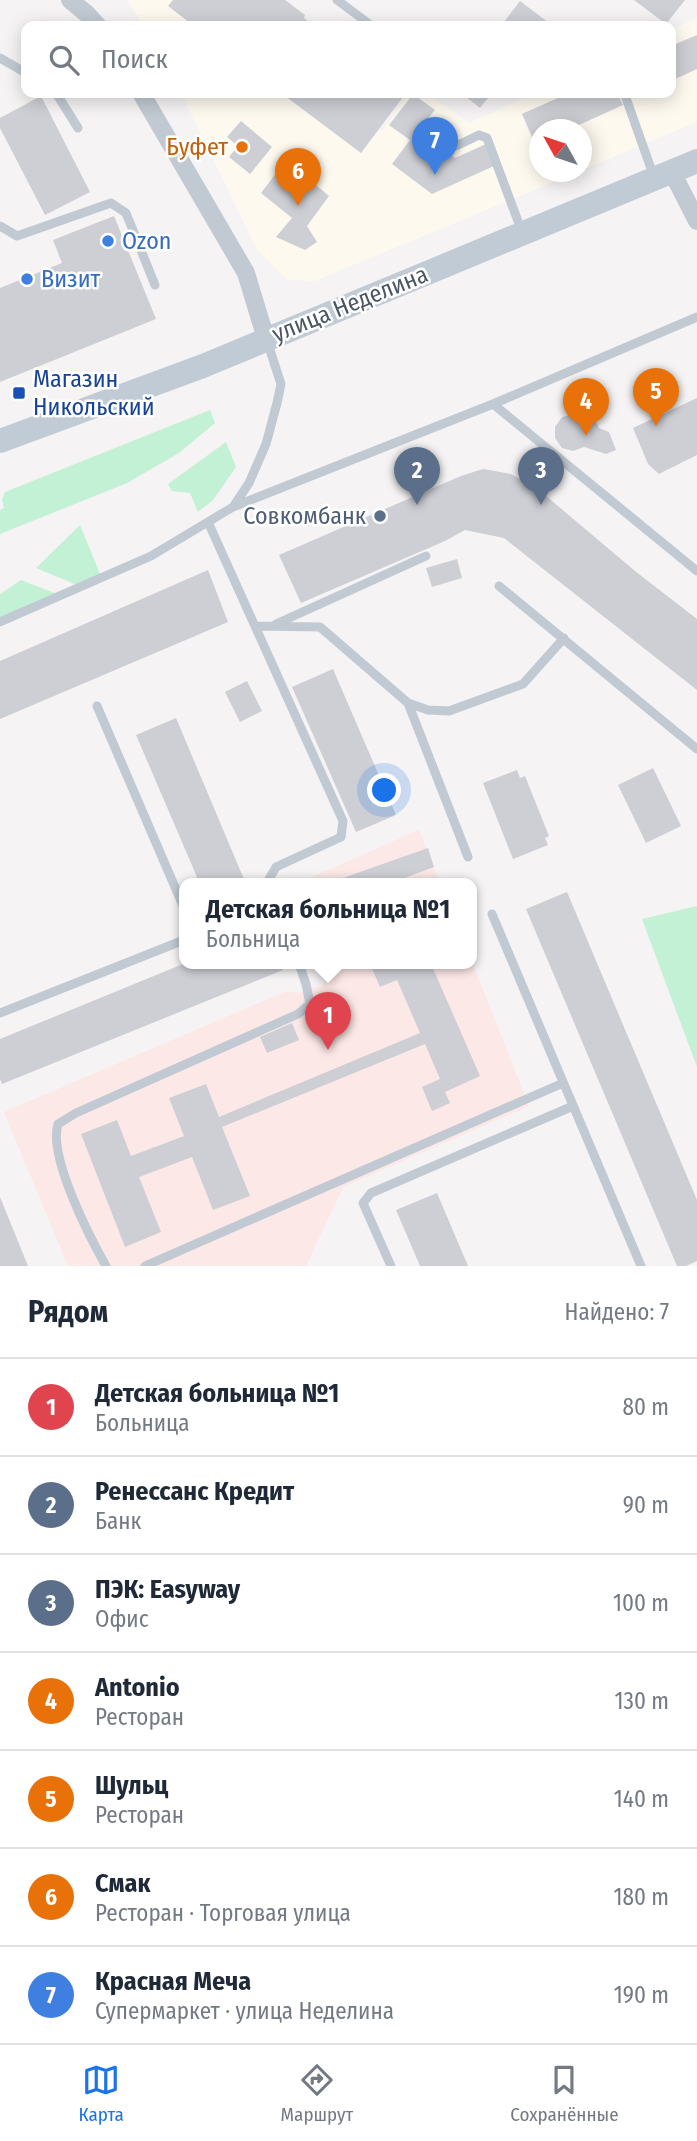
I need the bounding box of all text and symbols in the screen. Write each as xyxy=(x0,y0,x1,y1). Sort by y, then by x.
search box xyxy=(21,21,676,98)
icon: search xyxy=(45,41,83,79)
text: Поиск xyxy=(101,44,168,75)
pin: 7 xyxy=(412,117,458,175)
north arrow xyxy=(529,119,592,182)
place label: Буфет xyxy=(166,133,228,161)
marker: Буфет xyxy=(234,139,250,155)
pin: 6 xyxy=(275,148,321,206)
place label: Ozon xyxy=(122,227,171,255)
marker: Ozon xyxy=(100,233,116,249)
street label: улица Неделина xyxy=(268,260,432,348)
place label: Визит xyxy=(41,265,101,293)
marker: Визит xyxy=(19,271,35,287)
place label: Магазин Никольский xyxy=(33,365,155,421)
pin: 5 xyxy=(633,368,679,426)
pin: 4 xyxy=(563,378,609,436)
marker: Магазин Никольский xyxy=(11,385,27,401)
pin: 2 xyxy=(394,447,440,505)
pin: 3 xyxy=(518,447,564,505)
place label: Совкомбанк xyxy=(243,502,367,530)
marker: Совкомбанк xyxy=(372,508,388,524)
your location xyxy=(367,773,401,807)
popup xyxy=(179,878,477,969)
text: Детская больница №1 xyxy=(206,894,450,925)
text: Больница xyxy=(206,925,300,953)
pin: 1 xyxy=(305,992,351,1050)
text: Рядом xyxy=(28,1294,108,1330)
text: Найдено: 7 xyxy=(565,1298,669,1326)
text: Детская больница №1 xyxy=(95,1378,339,1409)
text: 1 xyxy=(46,1393,56,1421)
text: 80 m xyxy=(622,1393,669,1421)
text: Больница xyxy=(95,1409,189,1437)
text: Ренессанс Кредит xyxy=(95,1476,294,1507)
text: 2 xyxy=(46,1491,56,1519)
text: 90 m xyxy=(623,1491,669,1519)
text: Банк xyxy=(95,1507,141,1535)
text: ПЭК: Easyway xyxy=(95,1574,240,1605)
text: 3 xyxy=(46,1589,56,1617)
text: 100 m xyxy=(613,1589,669,1617)
text: Офис xyxy=(95,1605,149,1633)
text: Antonio xyxy=(95,1672,180,1703)
text: 4 xyxy=(45,1687,57,1715)
text: 130 m xyxy=(615,1687,669,1715)
text: Ресторан xyxy=(95,1703,184,1731)
text: Шульц xyxy=(95,1770,168,1801)
text: 5 xyxy=(45,1785,57,1813)
text: 140 m xyxy=(614,1785,669,1813)
text: Ресторан xyxy=(95,1801,184,1829)
text: Смак xyxy=(95,1868,151,1899)
text: 6 xyxy=(45,1883,57,1911)
text: 180 m xyxy=(613,1883,669,1911)
text: Ресторан · Торговая улица xyxy=(95,1899,351,1927)
text: Красная Меча xyxy=(95,1966,251,1997)
text: 7 xyxy=(46,1981,56,2009)
text: 190 m xyxy=(614,1981,669,2009)
text: Супермаркет · улица Неделина xyxy=(95,1997,394,2025)
tab: Карта xyxy=(78,2061,124,2126)
tab: Маршрут xyxy=(281,2061,353,2126)
tab: Сохранённые xyxy=(510,2061,619,2126)

